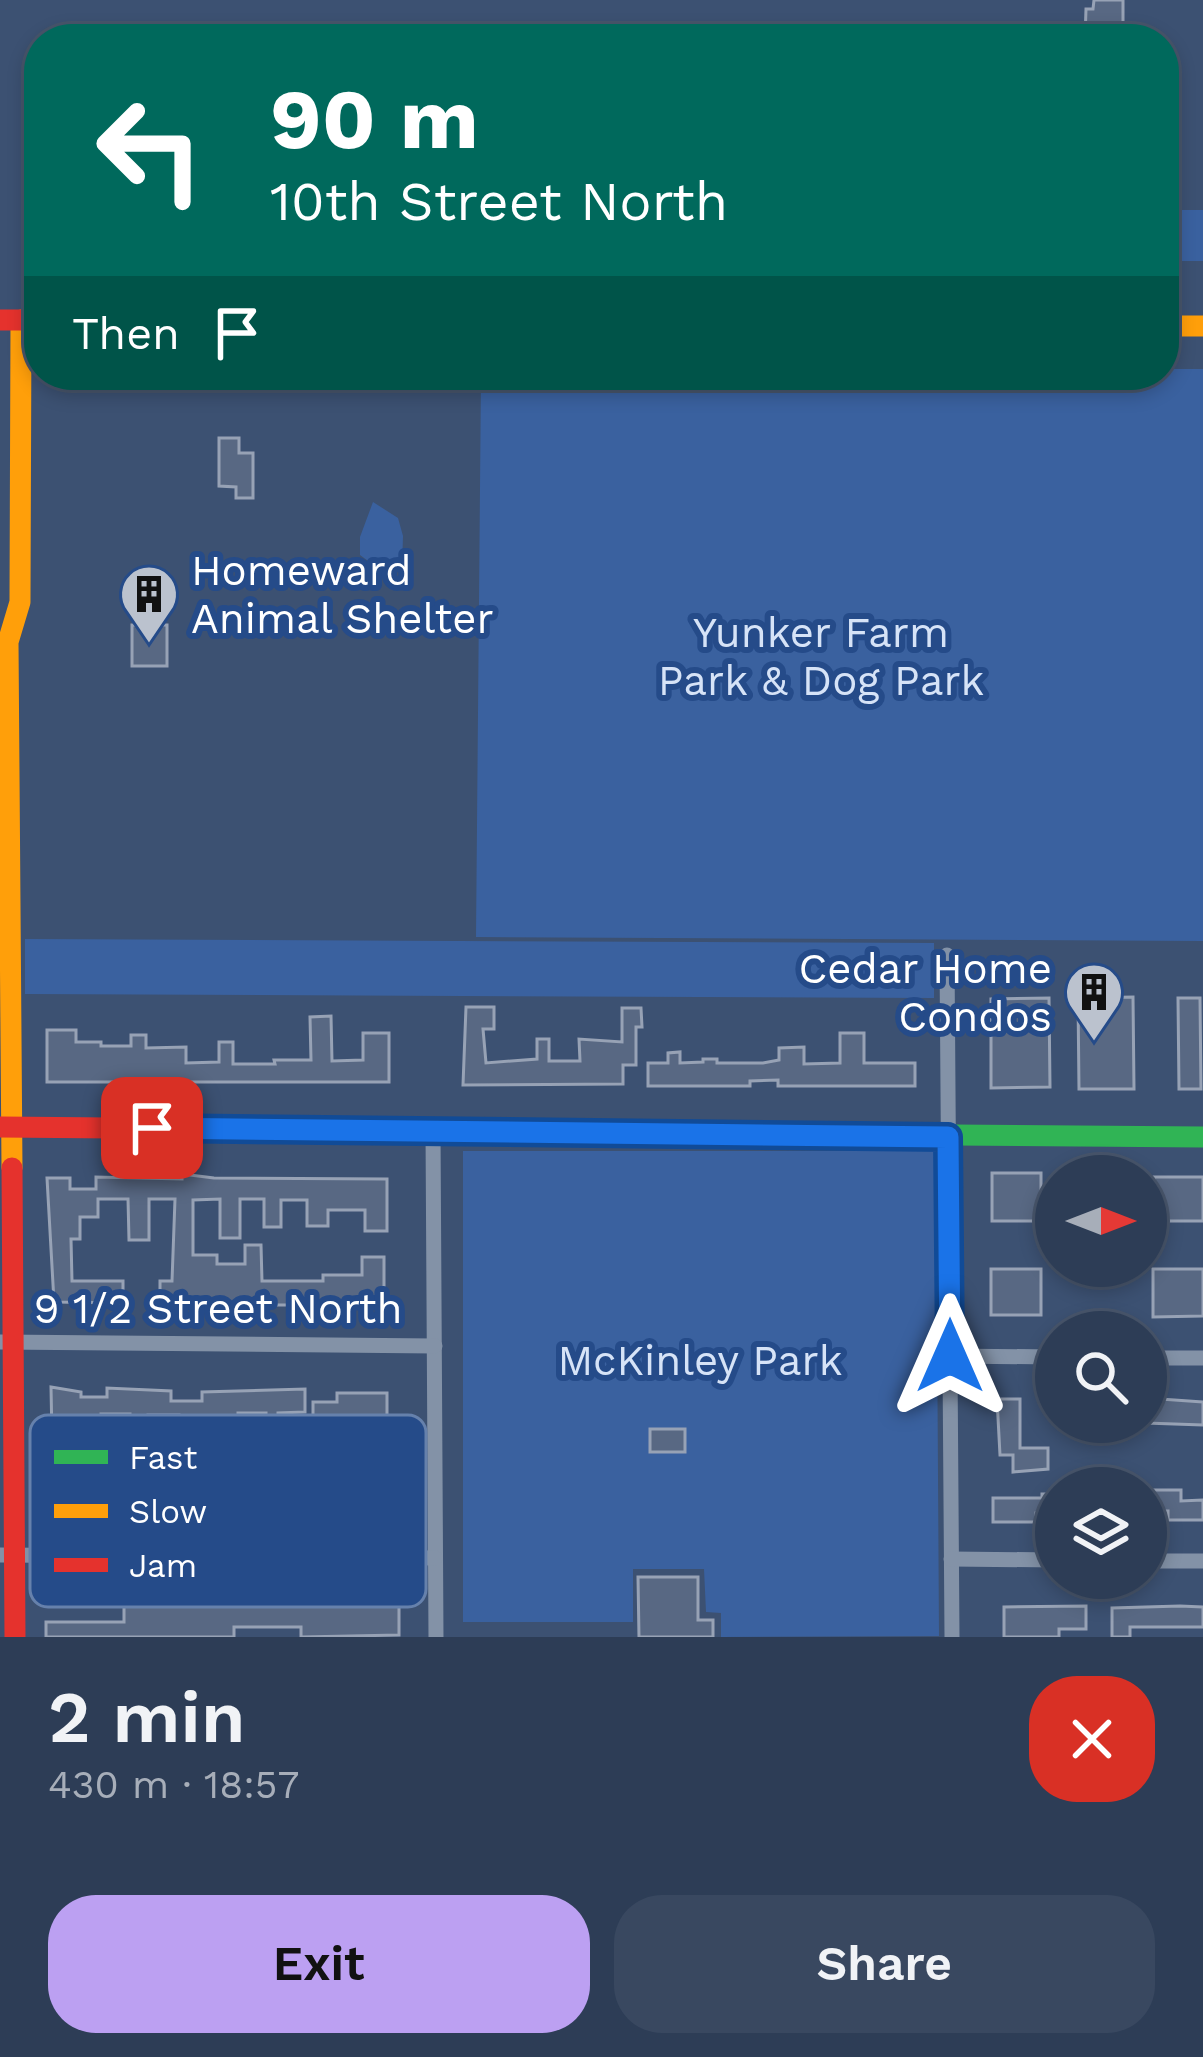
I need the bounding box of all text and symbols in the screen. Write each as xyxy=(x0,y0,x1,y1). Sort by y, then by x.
text: 90 m xyxy=(270,70,479,168)
icon: left xyxy=(72,72,228,228)
text: 10th Street North xyxy=(270,170,728,233)
icon: arrive xyxy=(204,300,270,366)
text: Then xyxy=(72,307,180,360)
place label: Homeward Animal Shelter xyxy=(191,546,494,643)
building icon: Homeward Animal Shelter xyxy=(118,563,180,645)
park label: Yunker Farm Park & Dog Park xyxy=(658,608,984,705)
place label: Cedar Home Condos xyxy=(798,944,1052,1041)
building icon: Cedar Home Condos xyxy=(1063,961,1125,1043)
pin xyxy=(101,1077,203,1179)
icon: arrive xyxy=(119,1095,185,1161)
north arrow xyxy=(1035,1155,1167,1287)
map controls xyxy=(1035,1155,1167,1599)
street label: 9 1/2 Street North xyxy=(34,1284,402,1333)
position arrow xyxy=(887,1293,1013,1419)
button: search xyxy=(1035,1311,1167,1443)
park label: McKinley Park xyxy=(557,1336,843,1385)
legend xyxy=(30,1415,426,1607)
text: Fast xyxy=(129,1438,198,1477)
button: layers xyxy=(1035,1467,1167,1599)
text: Slow xyxy=(129,1492,207,1531)
text: Jam xyxy=(129,1546,197,1585)
text: 2 min xyxy=(48,1675,246,1759)
button: close xyxy=(1029,1676,1155,1802)
text: 430 m · 18:57 xyxy=(48,1762,299,1807)
button: Exit xyxy=(48,1895,590,2033)
button: Share xyxy=(614,1895,1155,2033)

